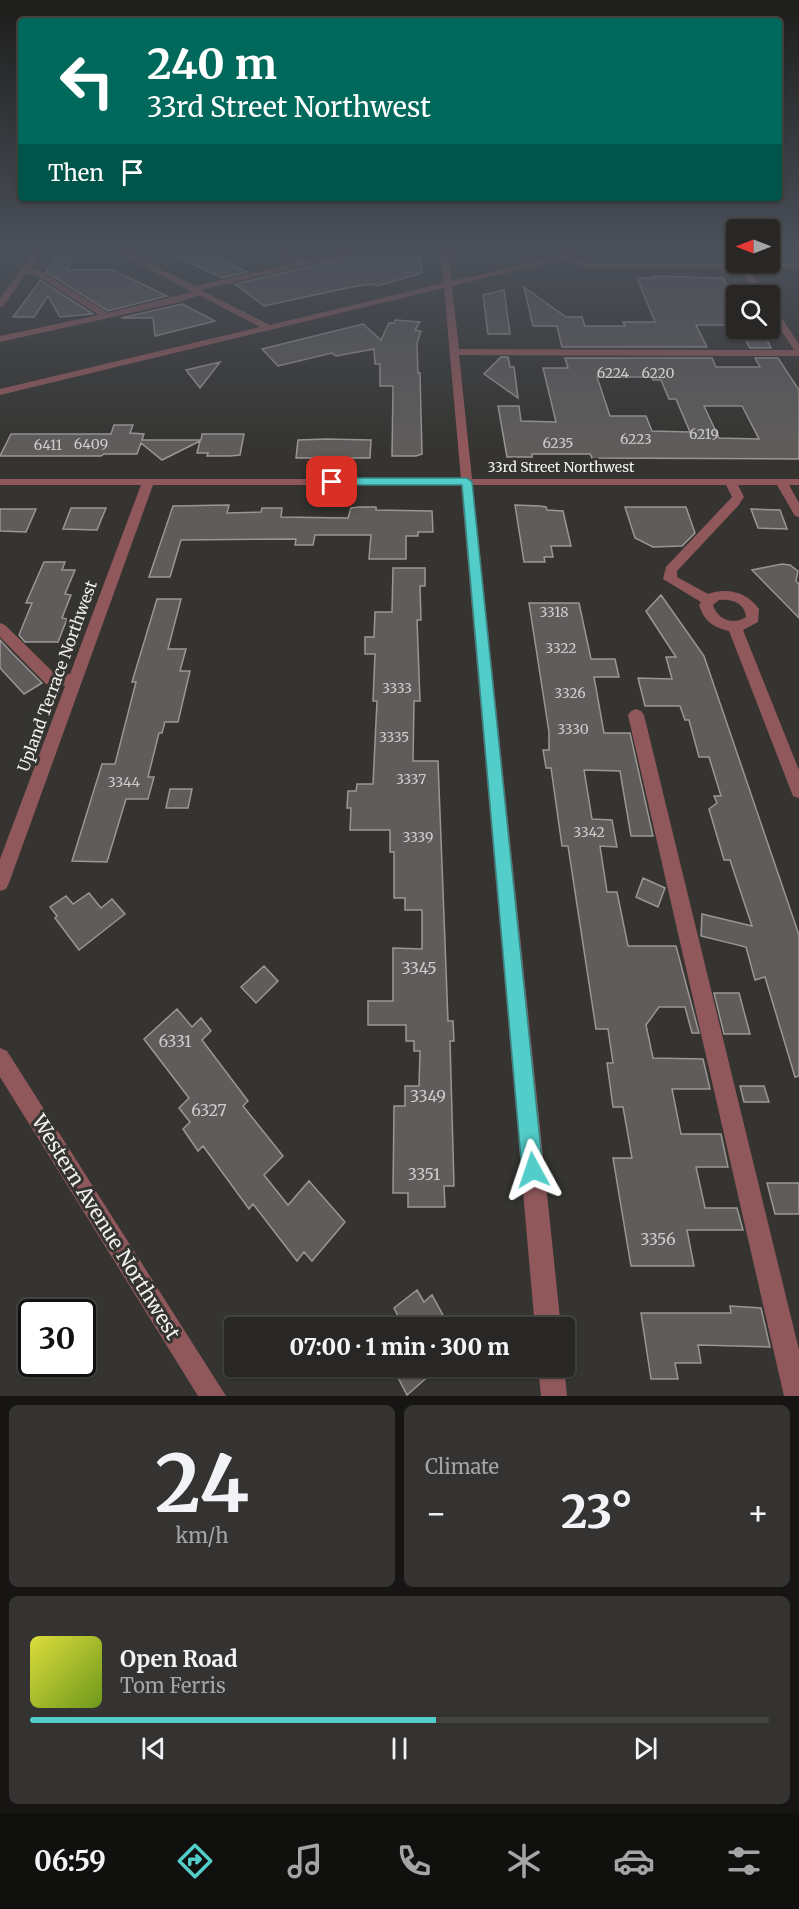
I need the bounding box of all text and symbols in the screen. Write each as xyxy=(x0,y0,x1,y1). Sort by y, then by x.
text: 240 m xyxy=(147,38,277,90)
icon: left xyxy=(48,42,126,120)
text: 33rd Street Northwest xyxy=(147,90,431,124)
icon: arrive xyxy=(116,156,149,189)
text: Then xyxy=(48,159,104,187)
north arrow xyxy=(726,219,780,273)
map controls xyxy=(726,219,780,339)
button: search xyxy=(726,285,780,339)
house number: 6224 xyxy=(597,364,630,382)
house number: 6220 xyxy=(641,364,675,382)
house number: 6219 xyxy=(689,425,719,443)
house number: 6223 xyxy=(620,430,652,448)
house number: 6235 xyxy=(542,434,574,452)
house number: 6409 xyxy=(74,435,108,453)
house number: 6411 xyxy=(34,436,62,454)
pin xyxy=(306,456,357,507)
street label: 33rd Street Northwest xyxy=(487,458,635,476)
icon: arrive xyxy=(315,465,348,498)
street label: Upland Terrace Northwest xyxy=(13,577,101,774)
house number: 3318 xyxy=(539,603,569,621)
house number: 3322 xyxy=(545,639,577,657)
house number: 3333 xyxy=(382,679,412,697)
house number: 3326 xyxy=(554,684,586,702)
house number: 3330 xyxy=(557,720,589,738)
house number: 3335 xyxy=(379,728,409,746)
house number: 3337 xyxy=(396,770,426,788)
house number: 3344 xyxy=(108,773,141,791)
house number: 3342 xyxy=(573,823,605,841)
house number: 3339 xyxy=(403,828,433,846)
house number: 3345 xyxy=(401,958,437,978)
house number: 6331 xyxy=(159,1031,191,1051)
house number: 3349 xyxy=(410,1086,446,1106)
house number: 6327 xyxy=(191,1100,227,1120)
street label: Western Avenue Northwest xyxy=(26,1109,186,1344)
position arrow xyxy=(501,1138,565,1202)
house number: 3351 xyxy=(408,1164,440,1184)
house number: 3356 xyxy=(640,1229,676,1249)
speed limit sign: 30 xyxy=(18,1299,96,1377)
text: 07:00 · 1 min · 300 m xyxy=(289,1333,510,1361)
text: 24 xyxy=(155,1435,249,1533)
text: Climate xyxy=(425,1454,499,1479)
text: 23° xyxy=(561,1484,633,1540)
text: − xyxy=(425,1493,447,1534)
text: + xyxy=(747,1493,769,1534)
text: km/h xyxy=(176,1523,228,1548)
text: Open Road xyxy=(120,1645,238,1673)
text: Tom Ferris xyxy=(120,1673,226,1698)
icon: previous xyxy=(137,1732,170,1765)
icon: pause xyxy=(383,1732,416,1765)
icon: next xyxy=(629,1732,662,1765)
icon: directions xyxy=(174,1840,216,1882)
icon: music xyxy=(284,1840,326,1882)
icon: phone xyxy=(393,1840,435,1882)
icon: climate xyxy=(503,1840,545,1882)
icon: car xyxy=(613,1840,655,1882)
icon: filters xyxy=(723,1840,765,1882)
text: 06:59 xyxy=(34,1844,106,1878)

